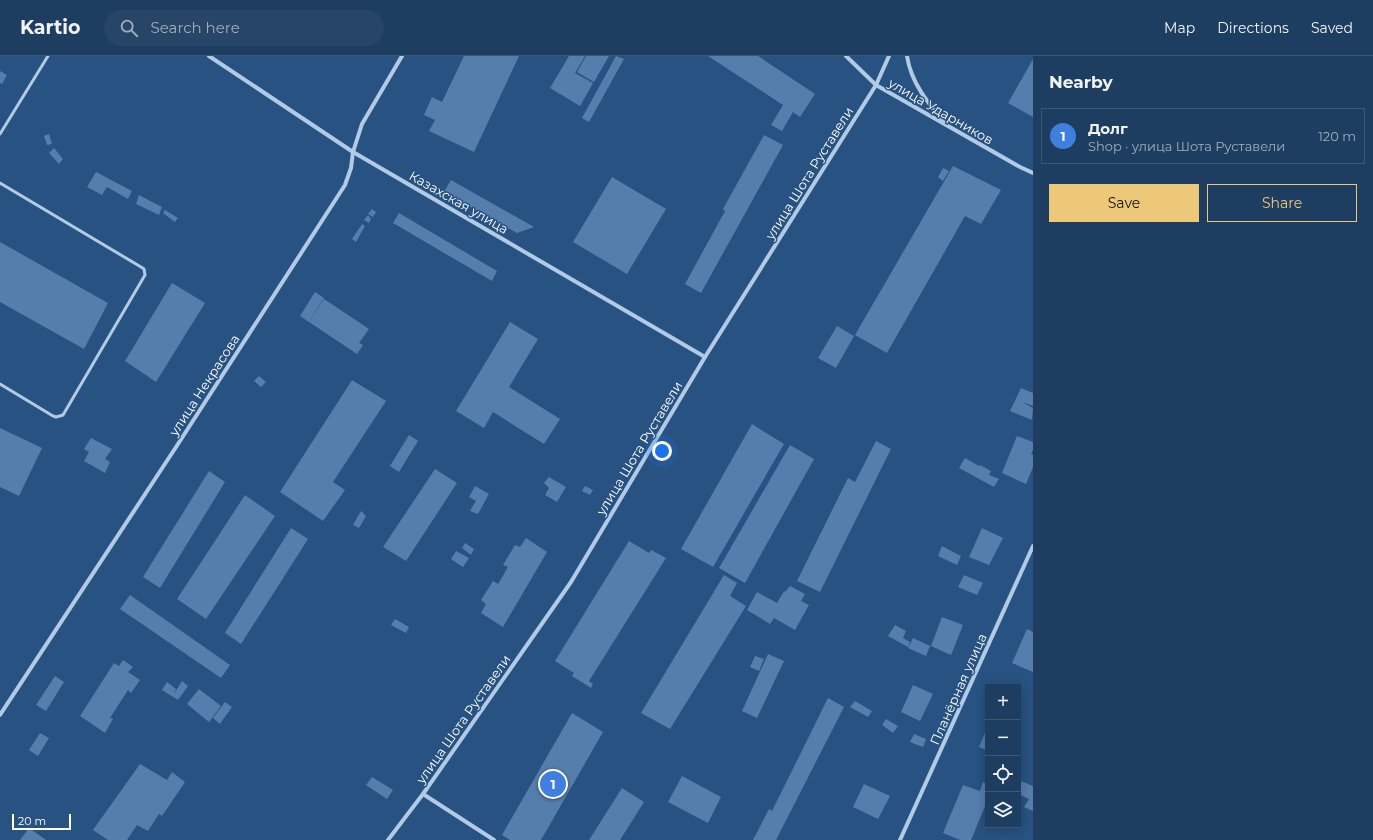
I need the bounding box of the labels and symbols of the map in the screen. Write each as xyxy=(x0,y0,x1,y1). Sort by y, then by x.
street label: улица Ударников xyxy=(885,74,996,148)
street label: улица Шота Руставели xyxy=(761,104,856,243)
street label: Казахская улица xyxy=(407,167,511,237)
street label: улица Некрасова xyxy=(165,331,243,440)
street label: улица Шота Руставели xyxy=(592,378,685,519)
your location xyxy=(652,441,672,461)
street label: Планёрная улица xyxy=(926,631,990,747)
street label: улица Шота Руставели xyxy=(412,652,514,787)
pin: 1 xyxy=(540,769,566,799)
scale bar xyxy=(12,812,71,831)

